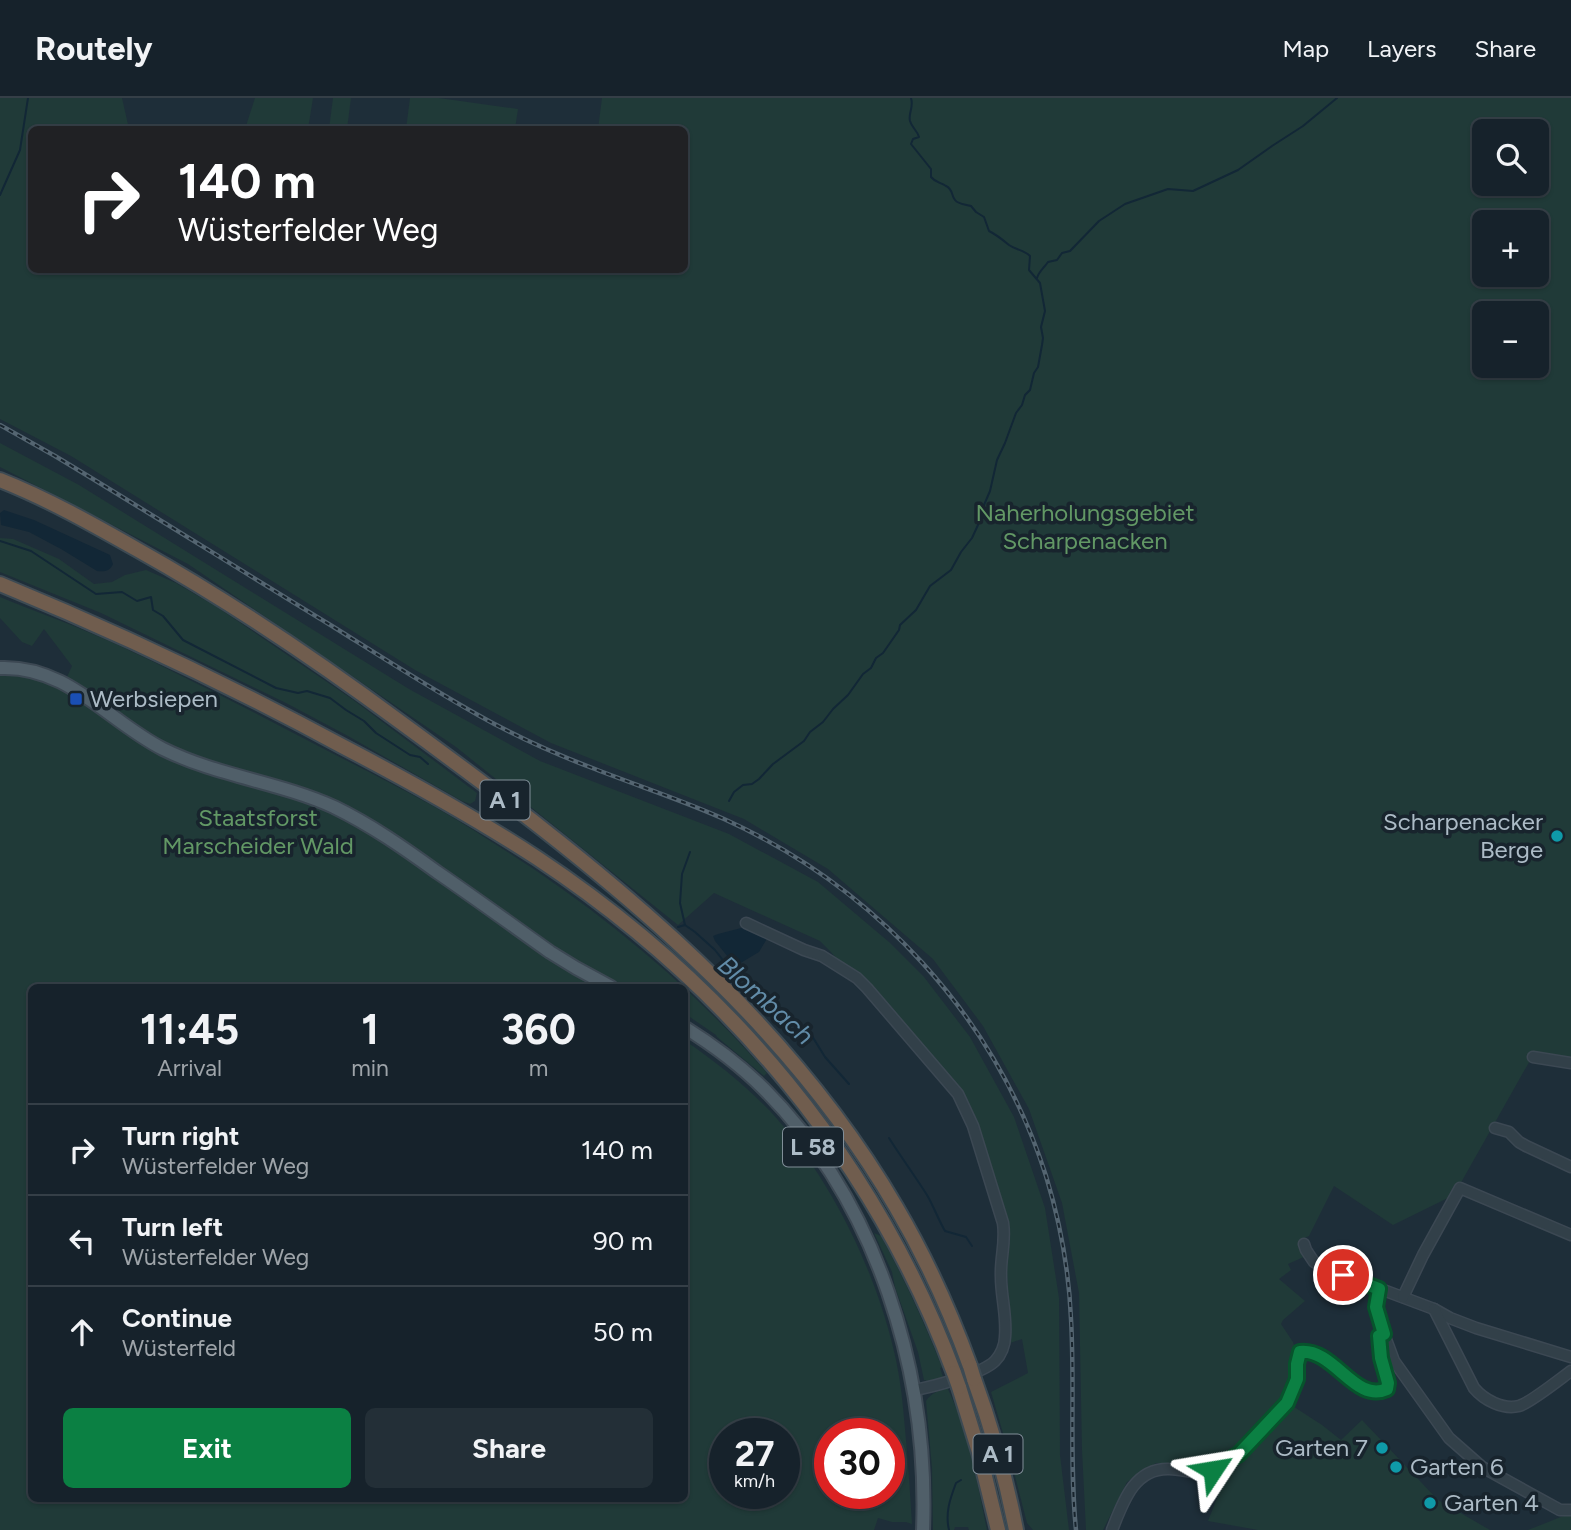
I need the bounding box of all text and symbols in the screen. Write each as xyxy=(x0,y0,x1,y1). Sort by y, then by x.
text: Routely xyxy=(35,29,153,68)
text: Map xyxy=(1282,34,1329,63)
text: Layers xyxy=(1367,34,1436,63)
text: Share xyxy=(1474,34,1536,63)
map controls xyxy=(1472,119,1549,378)
button: search xyxy=(1472,119,1549,196)
text: 140 m xyxy=(178,151,316,210)
icon: right xyxy=(63,154,154,245)
button: + xyxy=(1472,210,1549,287)
text: Wüsterfelder Weg xyxy=(178,211,439,249)
button: − xyxy=(1472,301,1549,378)
park label: Naherholungsgebiet Scharpenacken xyxy=(975,498,1195,555)
place label: Werbsiepen xyxy=(90,684,218,713)
marker: Werbsiepen xyxy=(68,691,84,707)
road number: A 1 xyxy=(480,780,530,820)
park label: Staatsforst Marscheider Wald xyxy=(162,803,354,860)
place label: Scharpenacker Berge xyxy=(1383,807,1543,864)
marker: Scharpenacker Berge xyxy=(1549,828,1565,844)
water label: Blombach xyxy=(711,949,821,1051)
text: 11:45 xyxy=(140,1004,239,1055)
text: 1 xyxy=(361,1004,379,1055)
text: 360 xyxy=(501,1004,576,1055)
text: Arrival xyxy=(157,1054,222,1082)
text: min xyxy=(351,1054,389,1082)
text: m xyxy=(529,1054,548,1082)
text: Turn right xyxy=(122,1120,239,1152)
road number: L 58 xyxy=(783,1128,843,1166)
icon: right xyxy=(63,1131,101,1169)
text: 140 m xyxy=(581,1134,653,1166)
text: Wüsterfelder Weg xyxy=(122,1152,309,1180)
text: Turn left xyxy=(122,1211,223,1243)
icon: left xyxy=(63,1222,101,1260)
text: 90 m xyxy=(593,1225,653,1257)
text: Wüsterfelder Weg xyxy=(122,1243,309,1271)
pin xyxy=(1313,1245,1373,1305)
icon: arrive xyxy=(1324,1256,1362,1294)
text: Continue xyxy=(122,1302,232,1334)
icon: ahead xyxy=(63,1313,101,1351)
text: 50 m xyxy=(593,1316,653,1348)
text: Wüsterfeld xyxy=(122,1334,236,1362)
button: Exit xyxy=(63,1408,351,1488)
button: Share xyxy=(365,1408,653,1488)
speed limit sign: 30 xyxy=(814,1418,905,1509)
text: 27 xyxy=(735,1433,774,1475)
position arrow xyxy=(1176,1433,1250,1507)
place label: Garten 7 xyxy=(1275,1433,1368,1462)
road number: A 1 xyxy=(974,1434,1023,1474)
marker: Garten 7 xyxy=(1374,1440,1390,1456)
place label: Garten 6 xyxy=(1410,1452,1504,1481)
marker: Garten 6 xyxy=(1388,1459,1404,1475)
text: km/h xyxy=(734,1470,775,1492)
place label: Garten 4 xyxy=(1444,1488,1539,1517)
marker: Garten 4 xyxy=(1422,1495,1438,1511)

